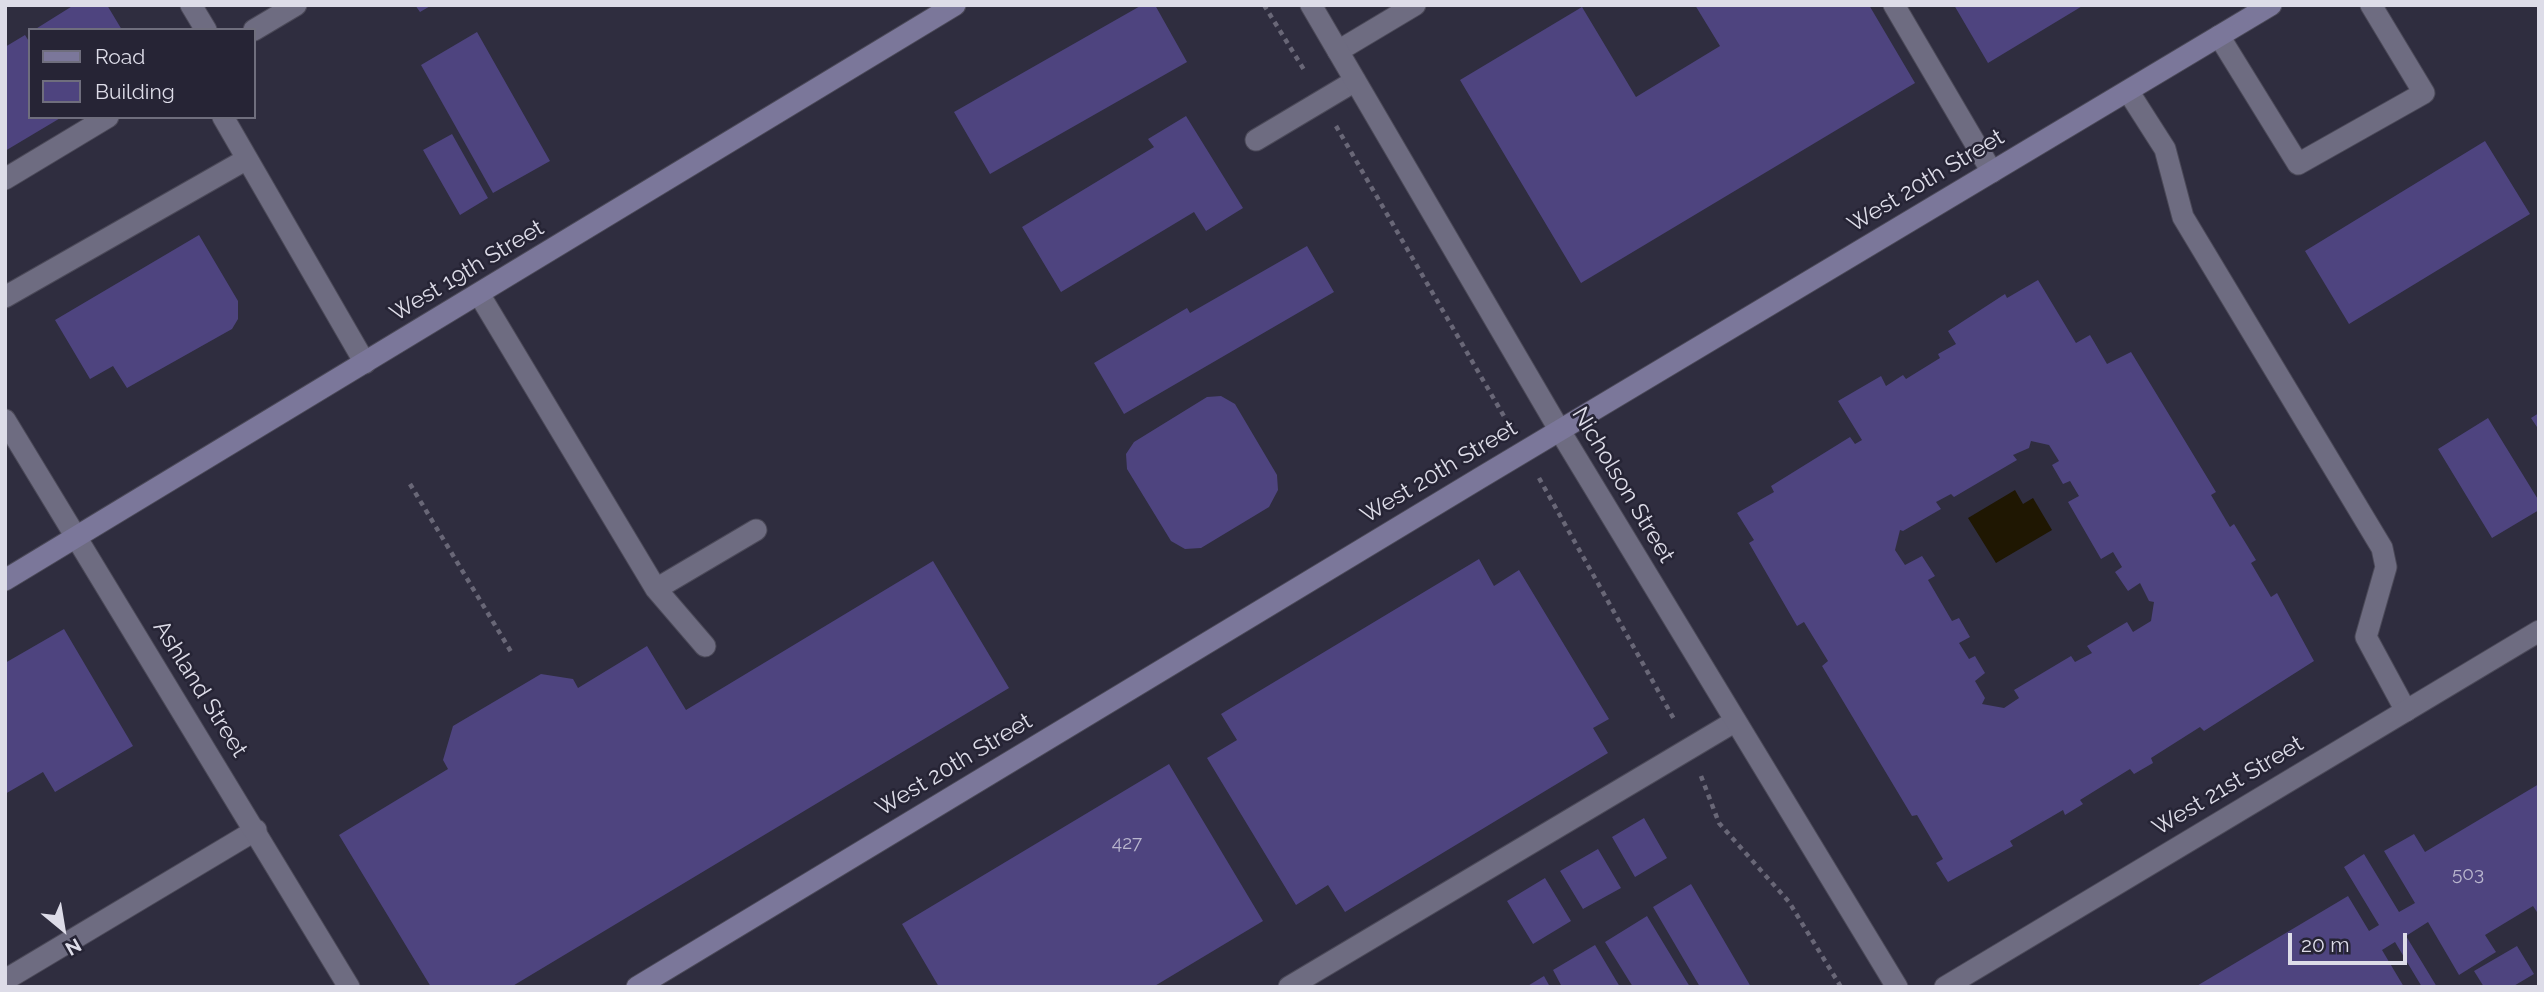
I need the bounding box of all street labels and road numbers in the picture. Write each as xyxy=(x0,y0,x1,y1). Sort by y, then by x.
street label: West 20th Street xyxy=(1843,123,2009,239)
street label: West 19th Street xyxy=(385,214,549,328)
street label: Nicholson Street xyxy=(1566,402,1680,568)
street label: West 20th Street xyxy=(1356,414,1522,530)
street label: Ashland Street xyxy=(147,616,253,762)
street label: West 20th Street xyxy=(871,707,1037,823)
street label: West 21st Street xyxy=(2148,730,2308,842)

